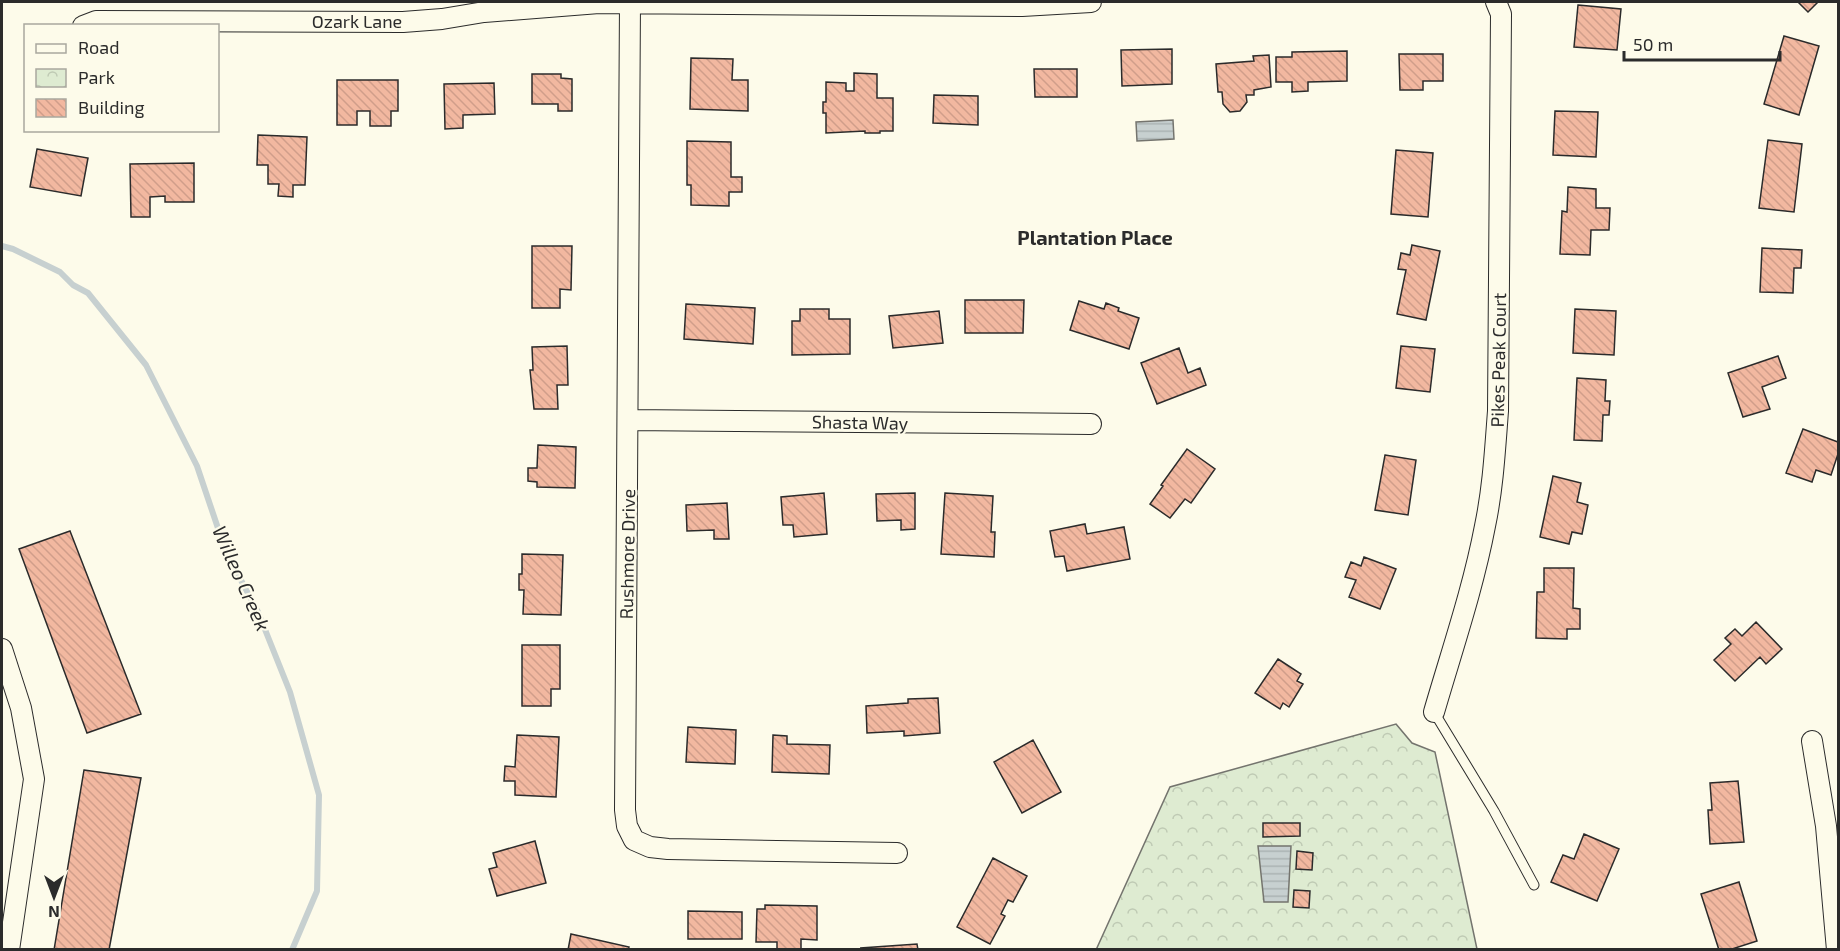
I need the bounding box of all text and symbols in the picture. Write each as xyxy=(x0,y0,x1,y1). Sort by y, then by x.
street label: Ozark Lane xyxy=(312,10,402,32)
legend xyxy=(24,24,219,132)
scale bar xyxy=(1624,24,1780,62)
text: 50 m xyxy=(1633,33,1673,55)
text: Road xyxy=(78,36,119,58)
text: Park xyxy=(78,66,115,88)
text: Building xyxy=(78,96,145,118)
district label: Plantation Place xyxy=(1017,225,1173,249)
street label: Pikes Peak Court xyxy=(1486,292,1510,428)
street label: Shasta Way xyxy=(812,410,909,434)
street label: Rushmore Drive xyxy=(615,489,639,619)
water label: Willeo Creek xyxy=(208,522,276,634)
north arrow xyxy=(24,867,84,927)
text: N xyxy=(48,903,60,922)

